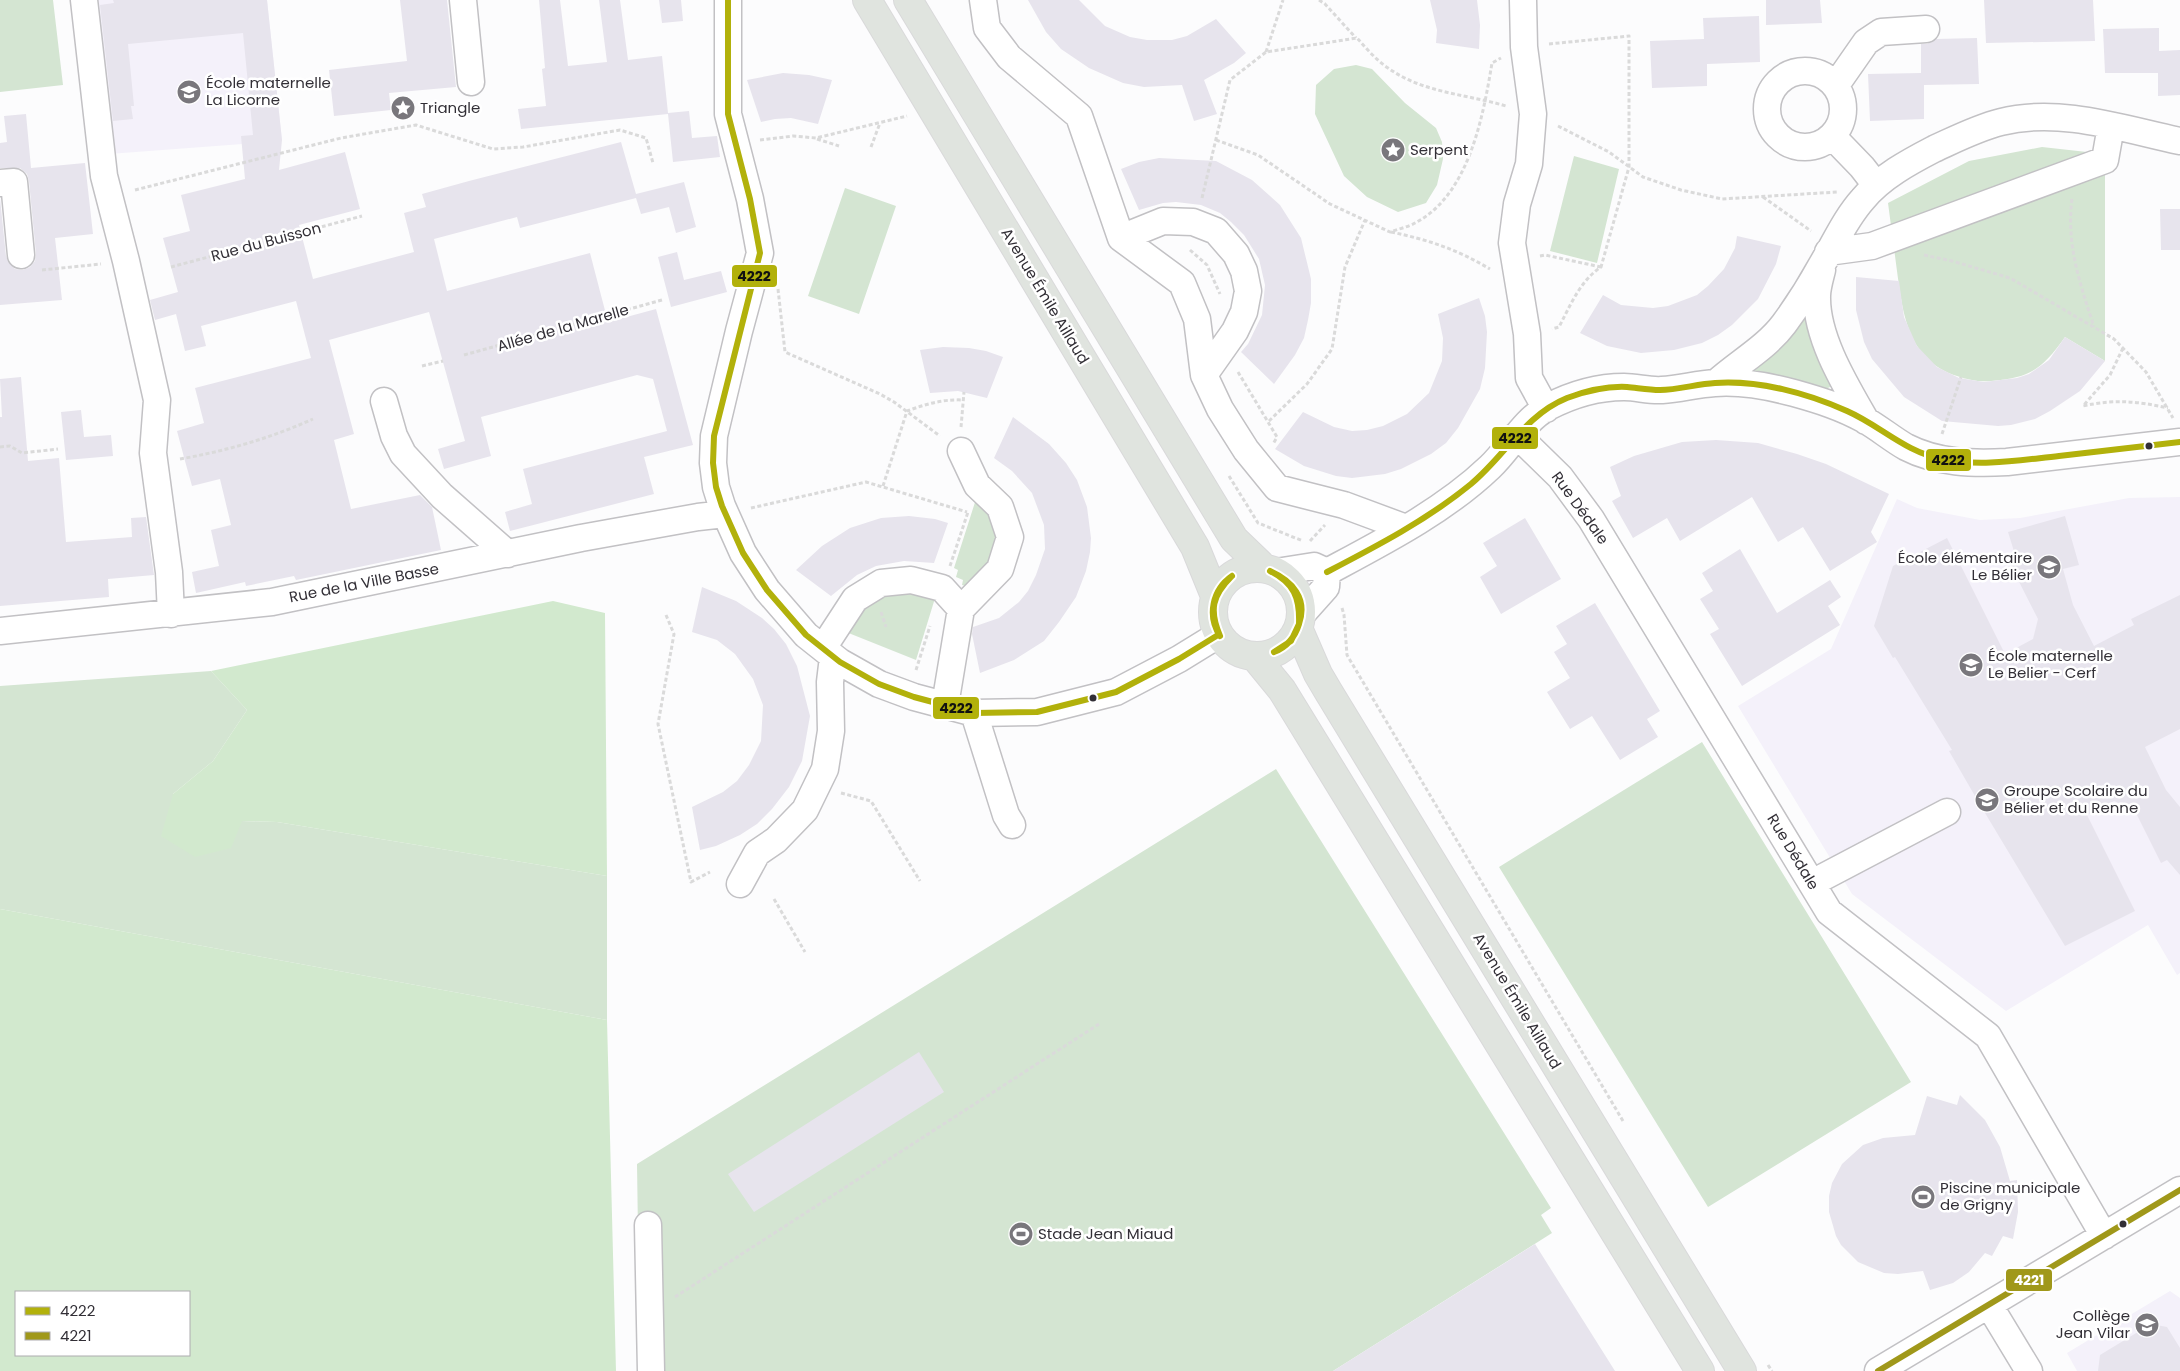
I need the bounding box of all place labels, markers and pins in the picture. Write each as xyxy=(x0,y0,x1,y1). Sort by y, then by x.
place label: École maternelle La Licorne xyxy=(206,72,331,110)
school or university icon: École maternelle La Licorne xyxy=(176,79,202,105)
place icon: Triangle xyxy=(390,95,416,121)
place label: Triangle xyxy=(420,97,480,118)
place icon: Serpent xyxy=(1380,137,1406,163)
place label: Serpent xyxy=(1410,139,1468,160)
unlabelled marker xyxy=(2144,441,2154,451)
place label: École élémentaire Le Bélier xyxy=(1898,547,2032,585)
school or university icon: École élémentaire Le Bélier xyxy=(2036,554,2062,580)
place label: École maternelle Le Belier - Cerf xyxy=(1988,645,2113,683)
school or university icon: École maternelle Le Belier - Cerf xyxy=(1958,652,1984,678)
unlabelled marker xyxy=(1088,693,1098,703)
place label: Groupe Scolaire du Bélier et du Renne xyxy=(2004,780,2148,818)
school or university icon: Groupe Scolaire du Bélier et du Renne xyxy=(1974,787,2000,813)
place label: Piscine municipale de Grigny xyxy=(1940,1177,2080,1215)
sports icon: Piscine municipale de Grigny xyxy=(1910,1184,1936,1210)
unlabelled marker xyxy=(2118,1219,2128,1229)
sports icon: Stade Jean Miaud xyxy=(1008,1221,1034,1247)
place label: Stade Jean Miaud xyxy=(1038,1223,1173,1244)
place label: Collège Jean Vilar xyxy=(2056,1305,2130,1343)
school or university icon: Collège Jean Vilar xyxy=(2134,1312,2160,1338)

